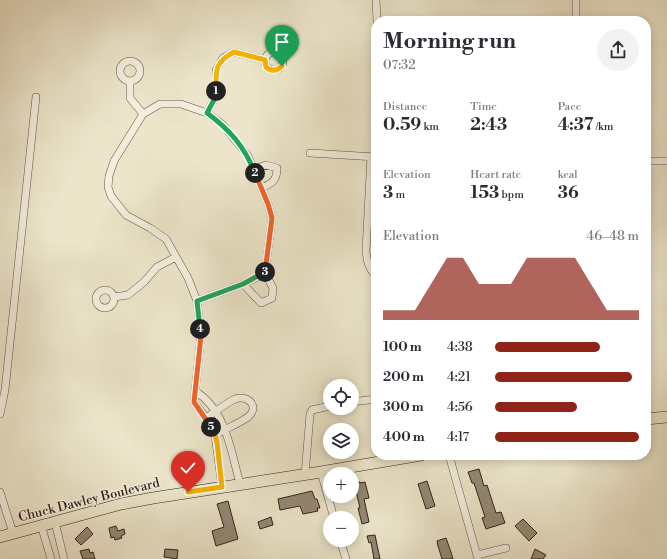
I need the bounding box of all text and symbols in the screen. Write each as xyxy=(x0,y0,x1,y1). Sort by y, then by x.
pin xyxy=(265,25,299,66)
text: Morning run xyxy=(383,28,516,55)
button: share xyxy=(597,29,639,71)
icon: arrive xyxy=(271,31,293,53)
text: 07:32 xyxy=(383,57,416,73)
pin: 1 xyxy=(206,81,226,101)
text: 1 xyxy=(213,84,219,98)
text: Distance xyxy=(383,100,427,114)
text: Time xyxy=(470,100,497,114)
text: Pace xyxy=(558,100,581,114)
text: 0.59 xyxy=(383,114,421,136)
text: 2:43 xyxy=(470,114,507,136)
text: 4:37 xyxy=(558,114,594,136)
text: km xyxy=(421,120,439,134)
text: /km xyxy=(594,120,613,134)
pin: 2 xyxy=(245,163,265,183)
text: 2 xyxy=(252,166,258,180)
text: Elevation xyxy=(383,168,431,182)
text: Heart rate xyxy=(470,168,521,182)
text: kcal xyxy=(558,168,578,182)
text: 3 xyxy=(383,182,393,204)
text: 153 xyxy=(470,182,499,204)
text: 36 xyxy=(558,182,579,204)
text: m xyxy=(393,188,405,202)
text: bpm xyxy=(499,188,524,202)
text: Elevation xyxy=(383,228,439,244)
text: 46–48 m xyxy=(587,228,639,244)
pin: 3 xyxy=(255,262,275,282)
text: 3 xyxy=(262,265,268,279)
pin: 4 xyxy=(190,319,210,339)
text: 4 xyxy=(196,322,204,336)
text: 100 m xyxy=(383,339,422,355)
text: 4:38 xyxy=(447,339,473,355)
text: 200 m xyxy=(383,369,424,385)
text: 4:21 xyxy=(447,369,471,385)
map controls xyxy=(323,379,359,547)
button: locate xyxy=(323,379,359,415)
text: 300 m xyxy=(383,399,424,415)
text: 4:56 xyxy=(447,399,473,415)
pin: 5 xyxy=(201,417,221,437)
text: 5 xyxy=(208,420,214,434)
button: layers xyxy=(323,423,359,459)
text: 400 m xyxy=(383,429,425,445)
text: 4:17 xyxy=(447,429,469,445)
pin xyxy=(171,451,205,492)
icon: check xyxy=(177,457,199,479)
button: + xyxy=(323,467,359,503)
street label: Chuck Dawley Boulevard xyxy=(17,475,162,525)
button: − xyxy=(323,511,359,547)

